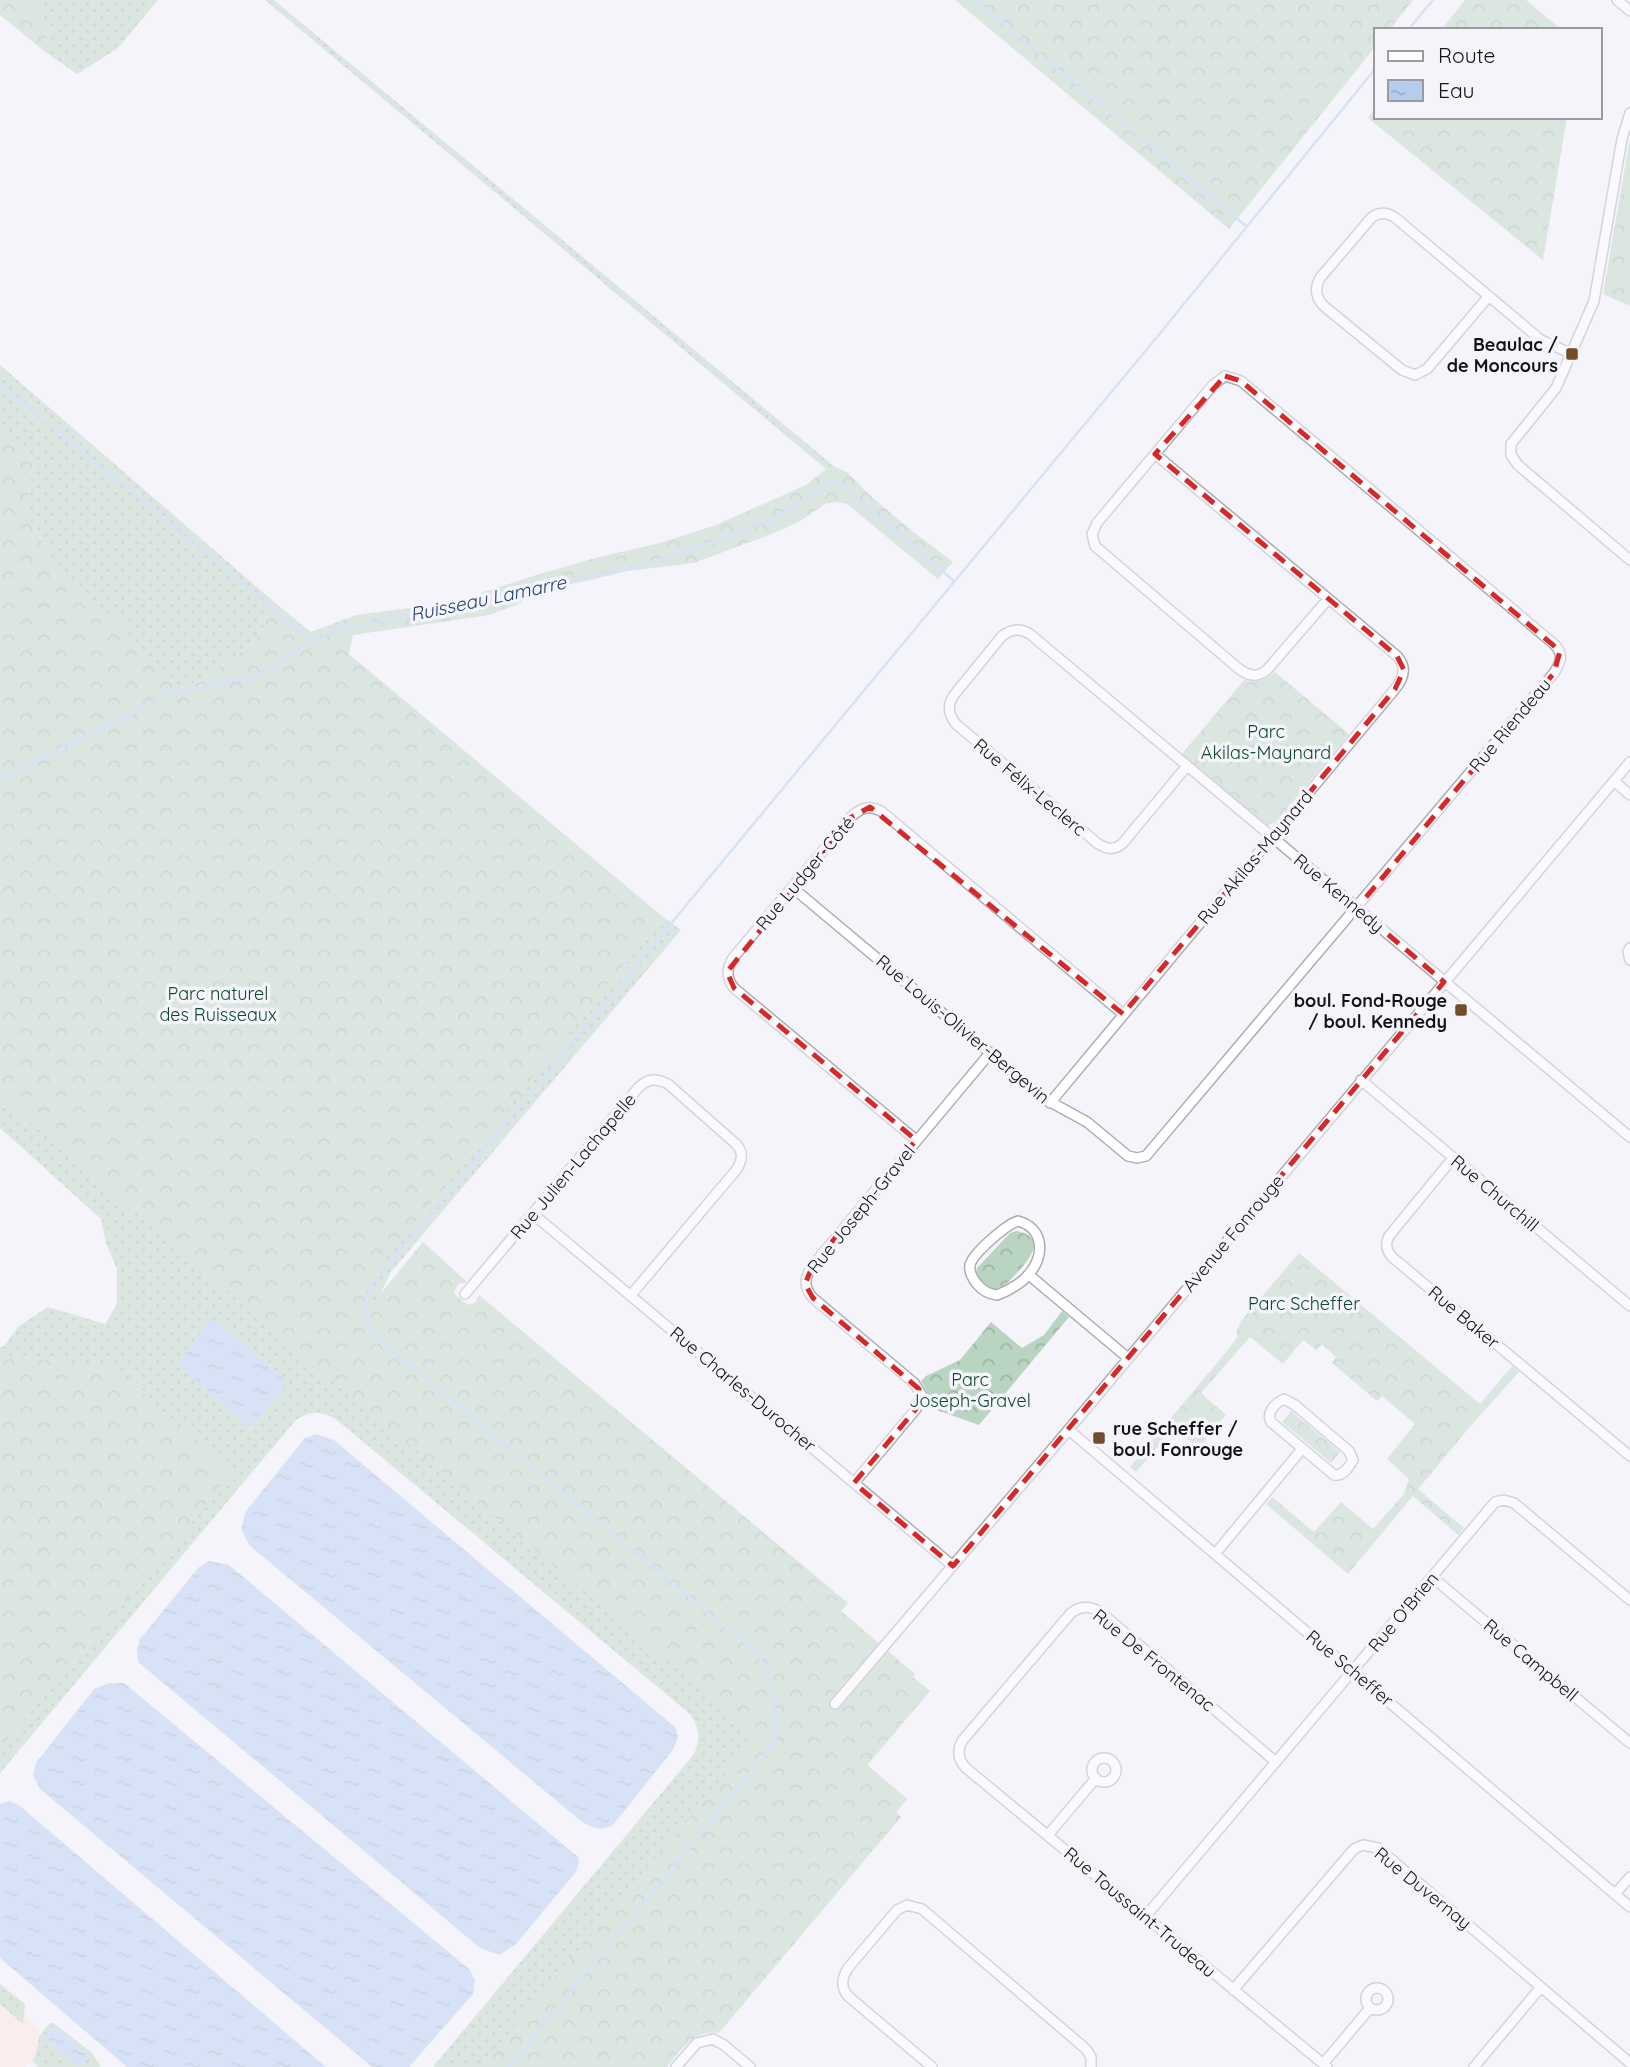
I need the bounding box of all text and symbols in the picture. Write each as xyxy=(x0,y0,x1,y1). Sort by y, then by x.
legend xyxy=(1374,28,1602,119)
text: Route xyxy=(1438,42,1495,68)
text: Eau xyxy=(1438,77,1474,103)
place label: Beaulac / de Moncours xyxy=(1447,333,1558,377)
marker: Beaulac / de Moncours xyxy=(1564,346,1580,362)
water label: Ruisseau Lamarre xyxy=(408,569,569,626)
street label: Rue Riendeau xyxy=(1464,673,1556,777)
park label: Parc Akilas-Maynard xyxy=(1201,720,1331,764)
street label: Rue Félix-Leclerc xyxy=(969,733,1091,841)
street label: Rue Akilas-Maynard xyxy=(1192,785,1318,929)
street label: Rue Ludger-Côté xyxy=(751,811,859,935)
street label: Rue Kennedy xyxy=(1289,848,1389,938)
street label: Rue Louis-Olivier-Bergevin xyxy=(871,950,1055,1108)
park label: Parc naturel des Ruisseaux xyxy=(159,982,277,1026)
place label: boul. Fond-Rouge / boul. Kennedy xyxy=(1294,989,1447,1033)
marker: boul. Fond-Rouge / boul. Kennedy xyxy=(1453,1002,1469,1018)
street label: Rue Julien-Lachapelle xyxy=(505,1088,641,1244)
street label: Rue Joseph-Gravel xyxy=(802,1140,920,1278)
street label: Rue Churchill xyxy=(1446,1150,1544,1236)
street label: Avenue Fonrouge xyxy=(1177,1170,1289,1296)
street label: Rue Baker xyxy=(1424,1280,1504,1354)
park label: Parc Scheffer xyxy=(1248,1292,1360,1315)
street label: Rue Charles-Durocher xyxy=(665,1321,821,1457)
park label: Parc Joseph-Gravel xyxy=(909,1368,1031,1412)
place label: rue Scheffer / boul. Fonrouge xyxy=(1113,1417,1243,1461)
marker: rue Scheffer / boul. Fonrouge xyxy=(1091,1430,1107,1446)
street label: Rue O'Brien xyxy=(1363,1567,1443,1657)
street label: Rue De Frontenac xyxy=(1088,1604,1220,1716)
street label: Rue Campbell xyxy=(1479,1614,1583,1706)
street label: Rue Scheffer xyxy=(1302,1625,1398,1711)
street label: Rue Toussaint-Trudeau xyxy=(1059,1842,1221,1982)
street label: Rue Duvernay xyxy=(1370,1842,1476,1934)

